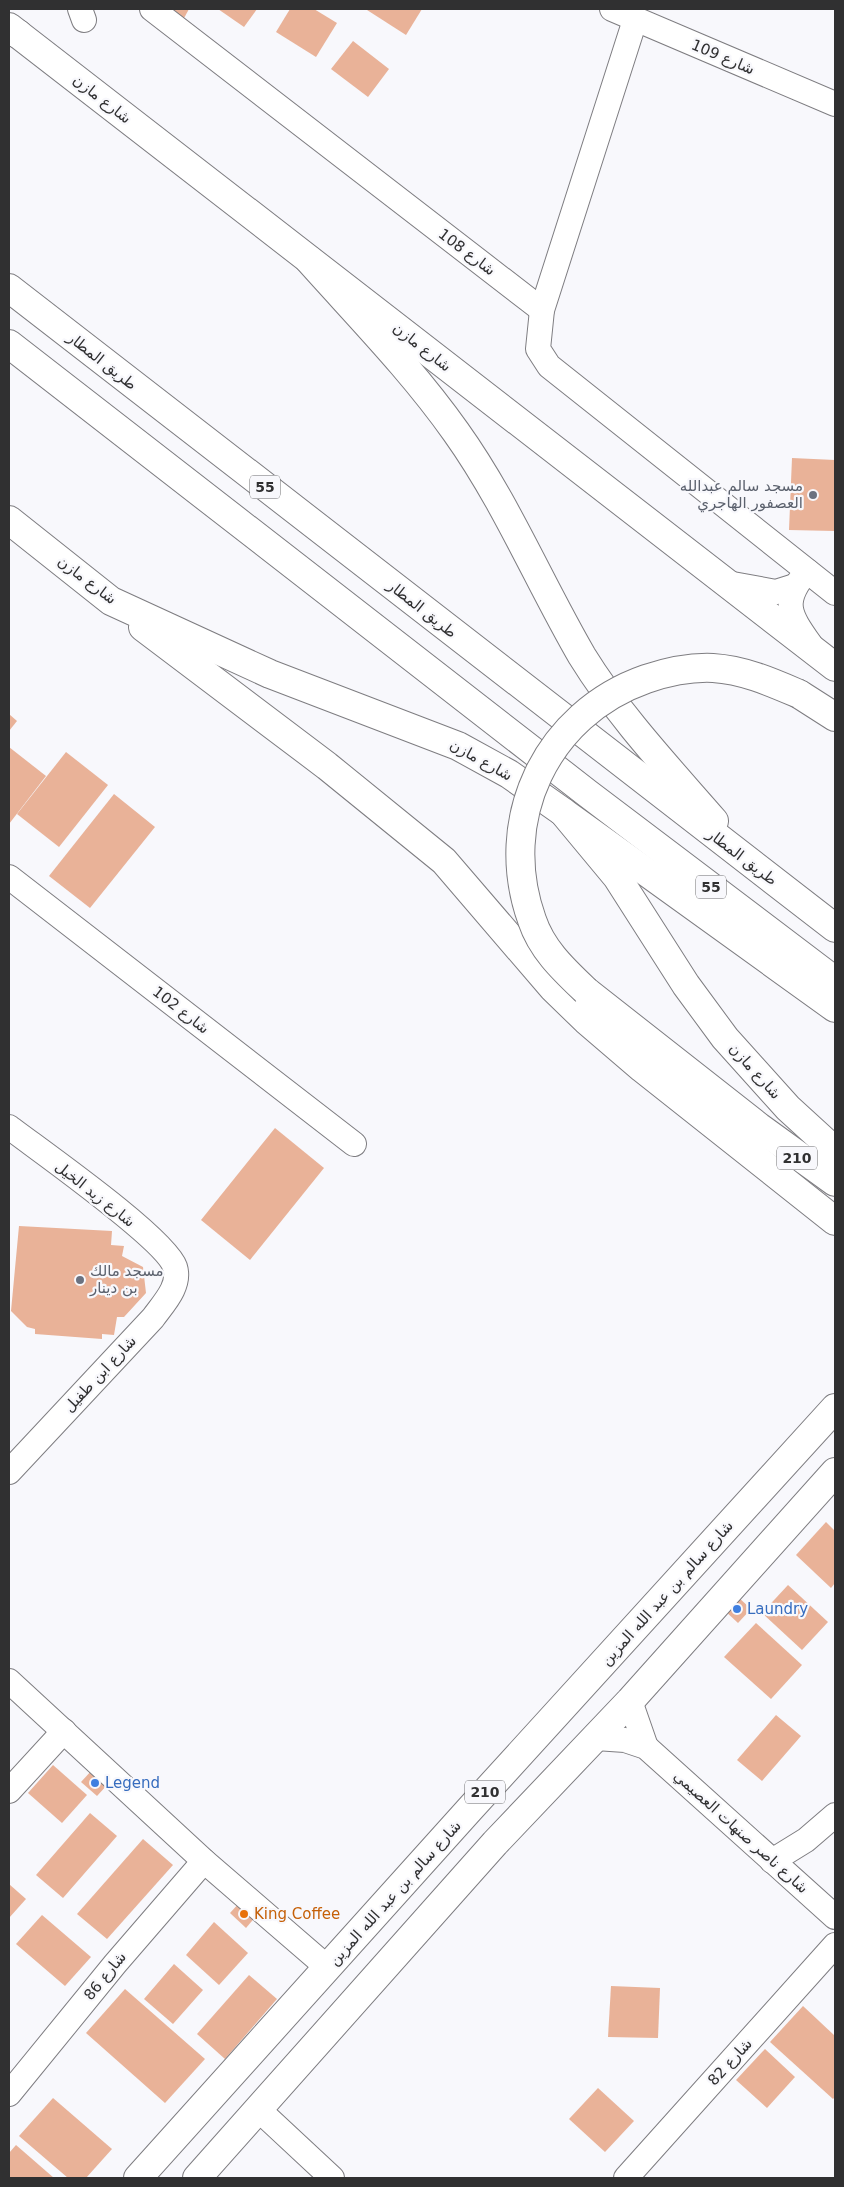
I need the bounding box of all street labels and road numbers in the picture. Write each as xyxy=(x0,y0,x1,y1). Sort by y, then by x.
street label: شارع 109 xyxy=(689,36,757,78)
street label: شارع مازن xyxy=(69,71,135,127)
street label: شارع 108 xyxy=(435,225,499,279)
street label: شارع مازن xyxy=(389,319,455,375)
street label: طريق المطار xyxy=(63,328,140,394)
road number: 55 xyxy=(250,476,280,498)
street label: شارع مازن xyxy=(54,552,120,608)
street label: طريق المطار xyxy=(383,576,460,642)
street label: شارع مازن xyxy=(446,735,516,785)
street label: طريق المطار xyxy=(703,824,781,889)
road number: 55 xyxy=(696,876,726,899)
street label: شارع 102 xyxy=(149,982,213,1038)
street label: شارع مازن xyxy=(725,1039,785,1103)
road number: 210 xyxy=(777,1146,817,1170)
street label: شارع زيد الخيل xyxy=(51,1157,139,1231)
street label: شارع ابن طفيل xyxy=(60,1332,140,1416)
street label: شارع سالم بن عبد الله المزين xyxy=(597,1517,737,1669)
street label: شارع ناصر صنهات العصيمي xyxy=(669,1767,812,1898)
road number: 210 xyxy=(465,1780,505,1804)
street label: شارع سالم بن عبد الله المزين xyxy=(325,1817,465,1969)
street label: شارع 86 xyxy=(80,1948,130,2004)
street label: شارع 82 xyxy=(704,2035,756,2089)

